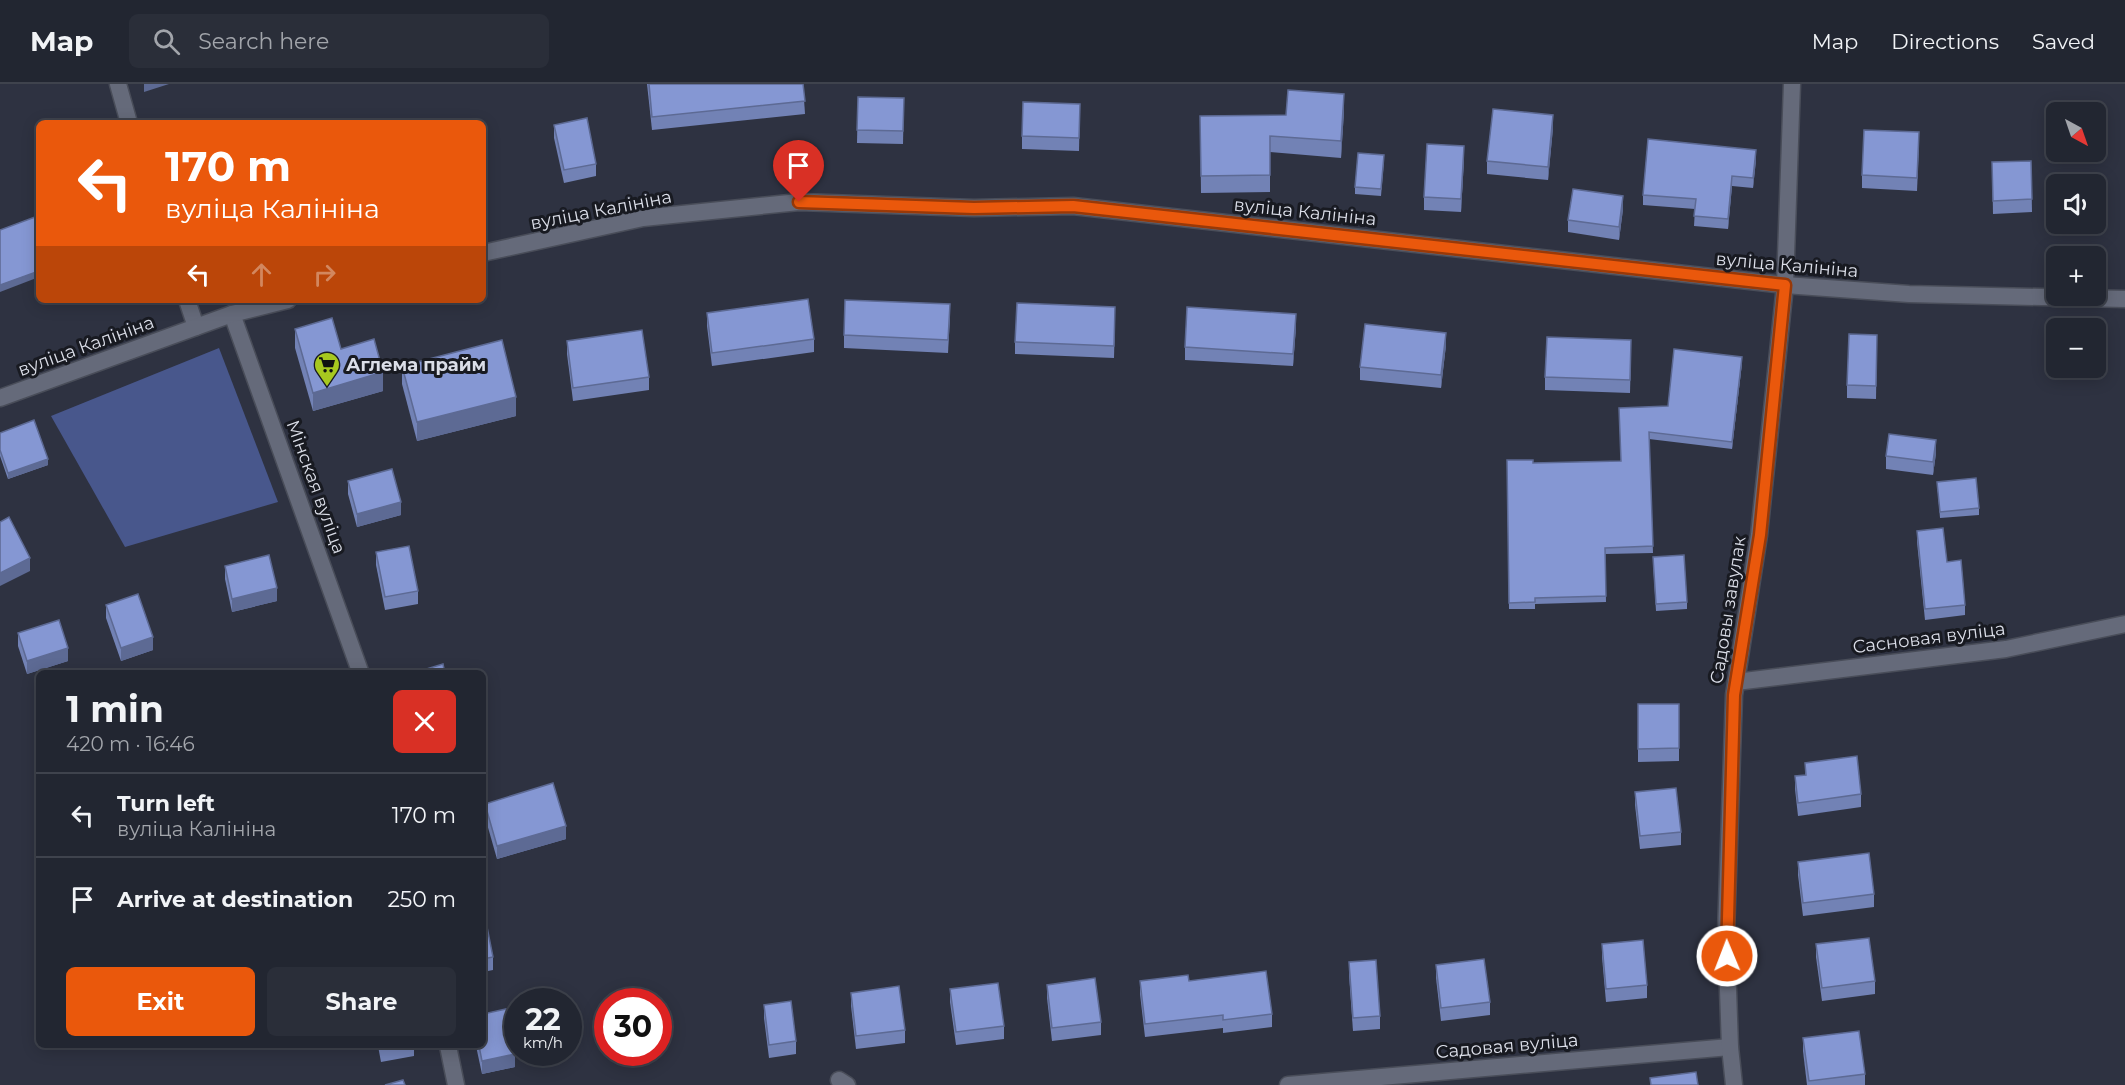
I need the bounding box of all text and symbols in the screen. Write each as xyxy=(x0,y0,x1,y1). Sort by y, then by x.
search box xyxy=(129,14,549,68)
text: Map xyxy=(30,24,93,58)
icon: search xyxy=(150,25,183,58)
text: Search here xyxy=(198,28,329,55)
text: Map xyxy=(1812,29,1858,54)
text: Directions xyxy=(1891,29,1999,54)
text: Saved xyxy=(2032,29,2095,54)
north arrow xyxy=(2046,102,2106,162)
map controls xyxy=(2046,102,2106,378)
text: 170 m xyxy=(165,140,291,192)
pin xyxy=(773,140,824,202)
icon: left xyxy=(66,144,144,222)
icon: arrive xyxy=(782,149,815,182)
button: sound xyxy=(2046,174,2106,234)
street label: вуліца Калініна xyxy=(529,186,673,234)
text: вуліца Калініна xyxy=(165,192,380,225)
street label: вуліца Калініна xyxy=(1233,194,1377,230)
button: + xyxy=(2046,246,2106,306)
street label: вуліца Калініна xyxy=(1715,248,1859,282)
icon: left xyxy=(182,258,215,291)
icon: ahead xyxy=(245,258,278,291)
icon: right xyxy=(308,258,341,291)
street label: вуліца Калініна xyxy=(15,311,157,381)
button: − xyxy=(2046,318,2106,378)
supermarket icon: Аглема прайм xyxy=(312,350,342,388)
place label: Аглема прайм xyxy=(346,354,486,376)
street label: Мінская вуліца xyxy=(282,417,350,557)
street label: Садовы завулак xyxy=(1705,534,1751,685)
street label: Сасновая вуліца xyxy=(1851,618,2007,658)
text: 1 min xyxy=(66,687,164,731)
button: close xyxy=(393,690,456,753)
text: 420 m · 16:46 xyxy=(66,732,195,756)
text: Turn left xyxy=(117,790,215,817)
icon: left xyxy=(66,799,99,832)
text: 170 m xyxy=(392,802,456,829)
text: вуліца Калініна xyxy=(117,817,276,841)
icon: arrive xyxy=(66,883,99,916)
text: Arrive at destination xyxy=(117,886,353,913)
text: 250 m xyxy=(387,886,456,913)
position arrow xyxy=(1695,924,1759,988)
button: Exit xyxy=(66,967,255,1036)
button: Share xyxy=(267,967,456,1036)
speed limit sign: 30 xyxy=(594,988,672,1066)
text: 22 xyxy=(525,1001,561,1038)
street label: Садовая вуліца xyxy=(1435,1029,1579,1063)
text: km/h xyxy=(523,1033,563,1052)

